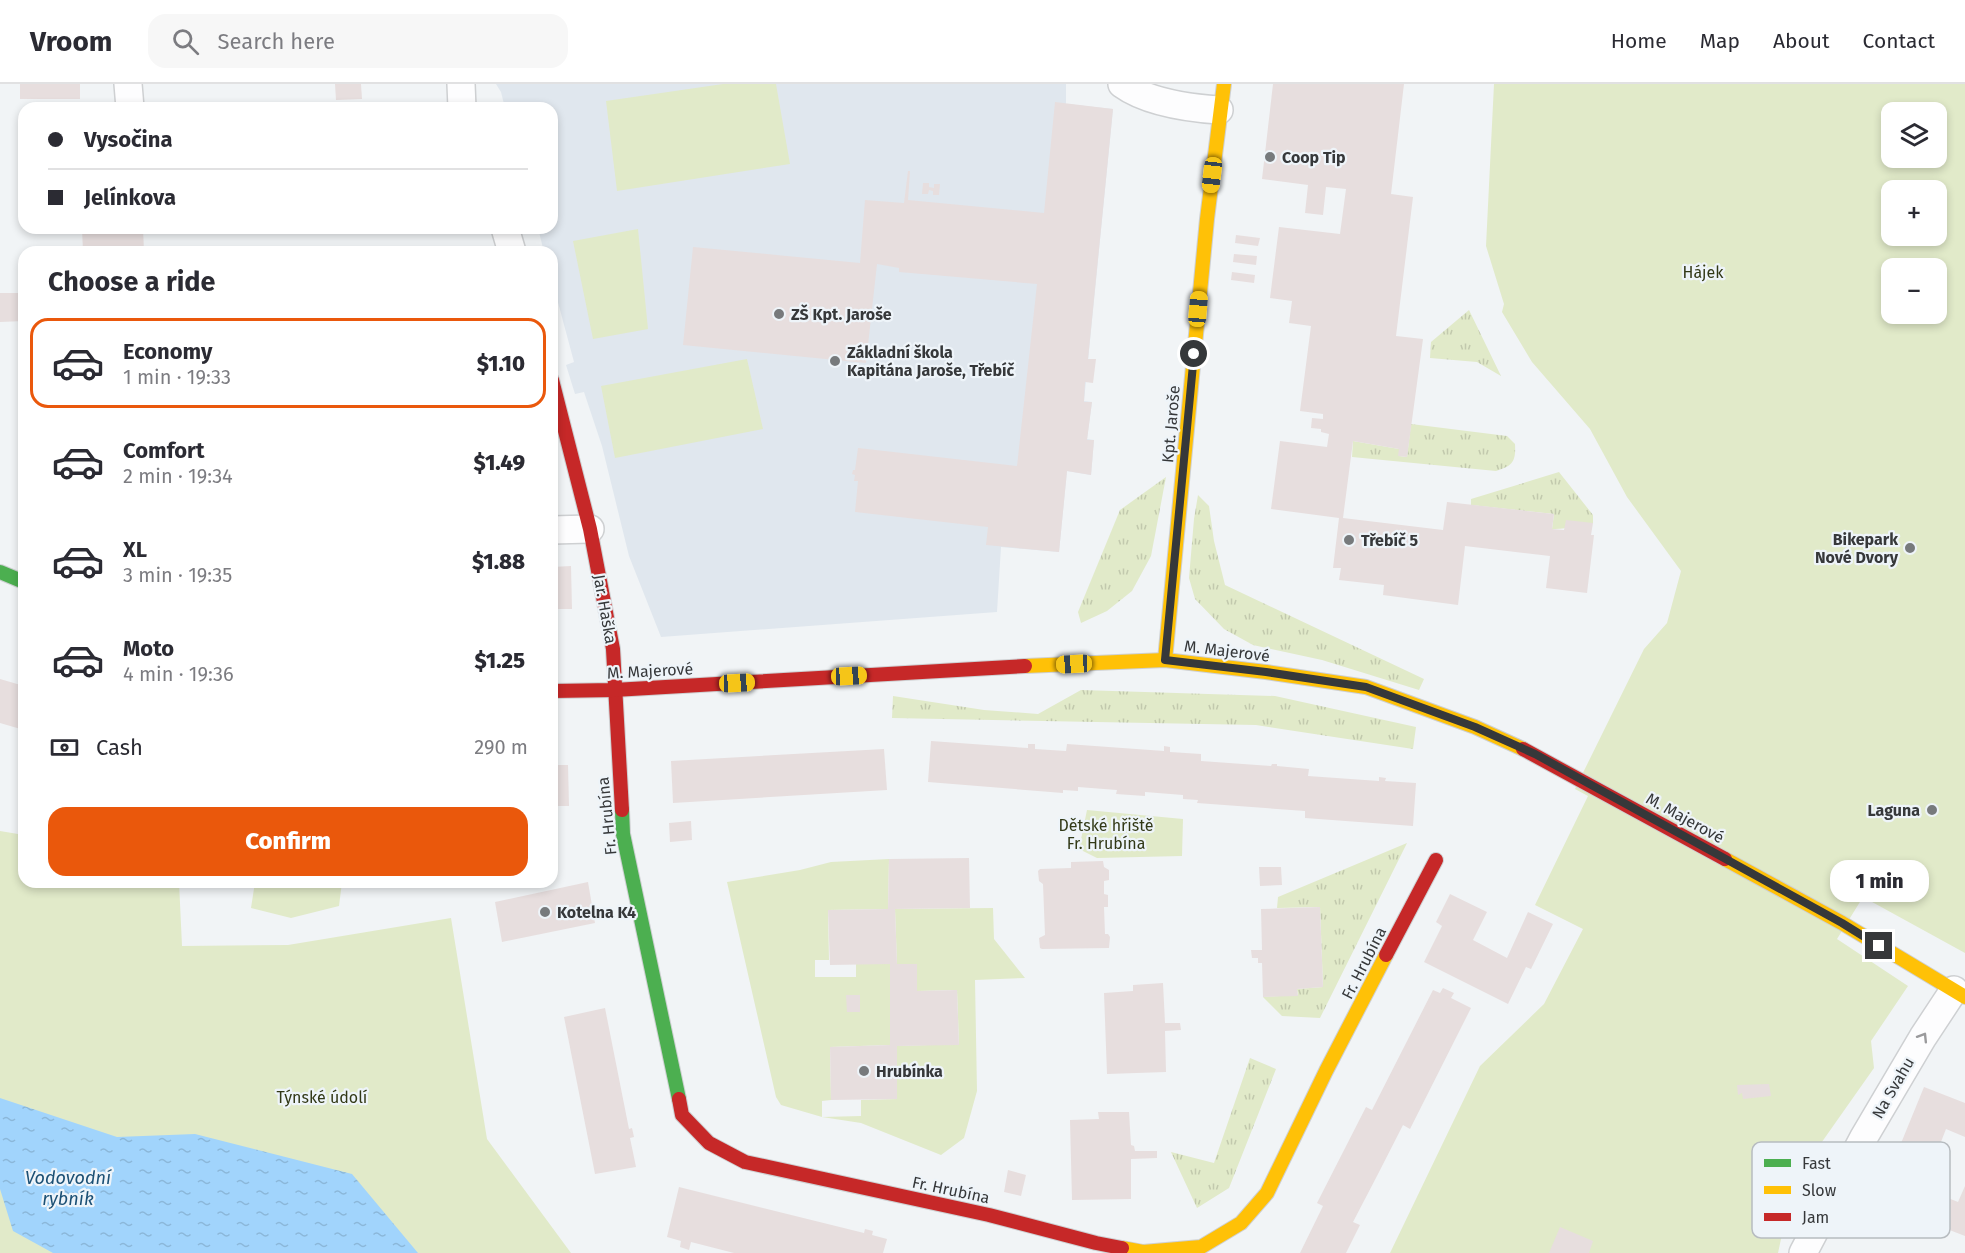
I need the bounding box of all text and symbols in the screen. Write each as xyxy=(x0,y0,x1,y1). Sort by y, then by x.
search box xyxy=(148,14,568,68)
text: Vroom xyxy=(30,25,112,58)
icon: search xyxy=(169,25,202,58)
text: Search here xyxy=(217,28,335,55)
text: Home xyxy=(1611,28,1667,54)
text: Map xyxy=(1700,28,1740,54)
text: About xyxy=(1773,28,1830,54)
text: Contact xyxy=(1863,28,1935,54)
map controls xyxy=(1881,102,1947,324)
button: layers xyxy=(1881,102,1947,168)
text: Vysočina xyxy=(84,126,173,153)
place label: Coop Tip xyxy=(1282,148,1346,167)
marker: Coop Tip xyxy=(1263,150,1277,164)
car xyxy=(1201,156,1223,194)
button: + xyxy=(1881,180,1947,246)
text: Jelínkova xyxy=(84,184,176,211)
button: − xyxy=(1881,258,1947,324)
park label: Hájek xyxy=(1683,263,1724,282)
text: Choose a ride xyxy=(48,266,215,298)
car xyxy=(1187,290,1209,328)
place label: ZŠ Kpt. Jaroše xyxy=(791,304,892,324)
marker: ZŠ Kpt. Jaroše xyxy=(772,307,786,321)
icon: car xyxy=(51,336,105,390)
text: Economy xyxy=(123,338,212,365)
route start xyxy=(1180,340,1207,367)
place label: Základní škola Kapitána Jaroše, Třebíč xyxy=(847,343,1015,380)
text: $1.10 xyxy=(477,350,525,377)
marker: Základní škola Kapitána Jaroše, Třebíč xyxy=(828,354,842,368)
text: 1 min · 19:33 xyxy=(123,365,231,389)
street label: Kpt. Jaroše xyxy=(1158,384,1184,464)
icon: car xyxy=(51,435,105,489)
text: Comfort xyxy=(123,437,204,464)
text: $1.49 xyxy=(474,449,525,476)
text: 2 min · 19:34 xyxy=(123,464,233,488)
place label: Bikepark Nové Dvory xyxy=(1815,530,1899,567)
place label: Třebíč 5 xyxy=(1361,531,1418,550)
marker: Třebíč 5 xyxy=(1342,533,1356,547)
icon: car xyxy=(51,534,105,588)
text: XL xyxy=(123,536,147,563)
marker: Bikepark Nové Dvory xyxy=(1903,541,1917,555)
text: $1.88 xyxy=(472,548,525,575)
text: 3 min · 19:35 xyxy=(123,563,232,587)
street label: Jar. Haška xyxy=(590,573,620,645)
icon: car xyxy=(51,633,105,687)
text: Moto xyxy=(123,635,174,662)
street label: M. Majerové xyxy=(1183,636,1271,666)
text: $1.25 xyxy=(474,647,525,674)
car xyxy=(1056,654,1092,674)
street label: M. Majerové xyxy=(606,659,694,683)
text: 4 min · 19:36 xyxy=(123,662,234,686)
car xyxy=(831,666,867,686)
car xyxy=(719,673,755,693)
icon: cash xyxy=(48,731,81,764)
text: Cash xyxy=(96,734,143,761)
text: 290 m xyxy=(474,735,528,759)
street label: Fr. Hrubína xyxy=(593,776,621,856)
street label: M. Majerové xyxy=(1643,789,1727,847)
place label: Laguna xyxy=(1868,801,1920,820)
marker: Laguna xyxy=(1925,803,1939,817)
button: Confirm xyxy=(48,807,528,876)
park label: Dětské hřiště Fr. Hrubína xyxy=(1058,816,1154,853)
callout: 1 min xyxy=(1830,859,1928,901)
text: 1 min xyxy=(1856,869,1903,893)
place label: Kotelna K4 xyxy=(557,903,636,922)
marker: Kotelna K4 xyxy=(538,905,552,919)
street label: Fr. Hrubína xyxy=(1338,924,1390,1002)
route end xyxy=(1865,932,1892,959)
one-way arrow xyxy=(1916,1033,1928,1043)
street label: Na Svahu xyxy=(1868,1054,1918,1122)
place label: Hrubínka xyxy=(876,1062,943,1081)
marker: Hrubínka xyxy=(857,1064,871,1078)
park label: Týnské údolí xyxy=(277,1088,368,1107)
legend xyxy=(1752,1142,1950,1238)
text: Fast xyxy=(1802,1154,1831,1173)
water label: Vodovodní rybník xyxy=(25,1167,112,1210)
street label: Fr. Hrubína xyxy=(911,1173,991,1207)
text: Slow xyxy=(1802,1181,1837,1200)
text: Jam xyxy=(1802,1208,1829,1227)

